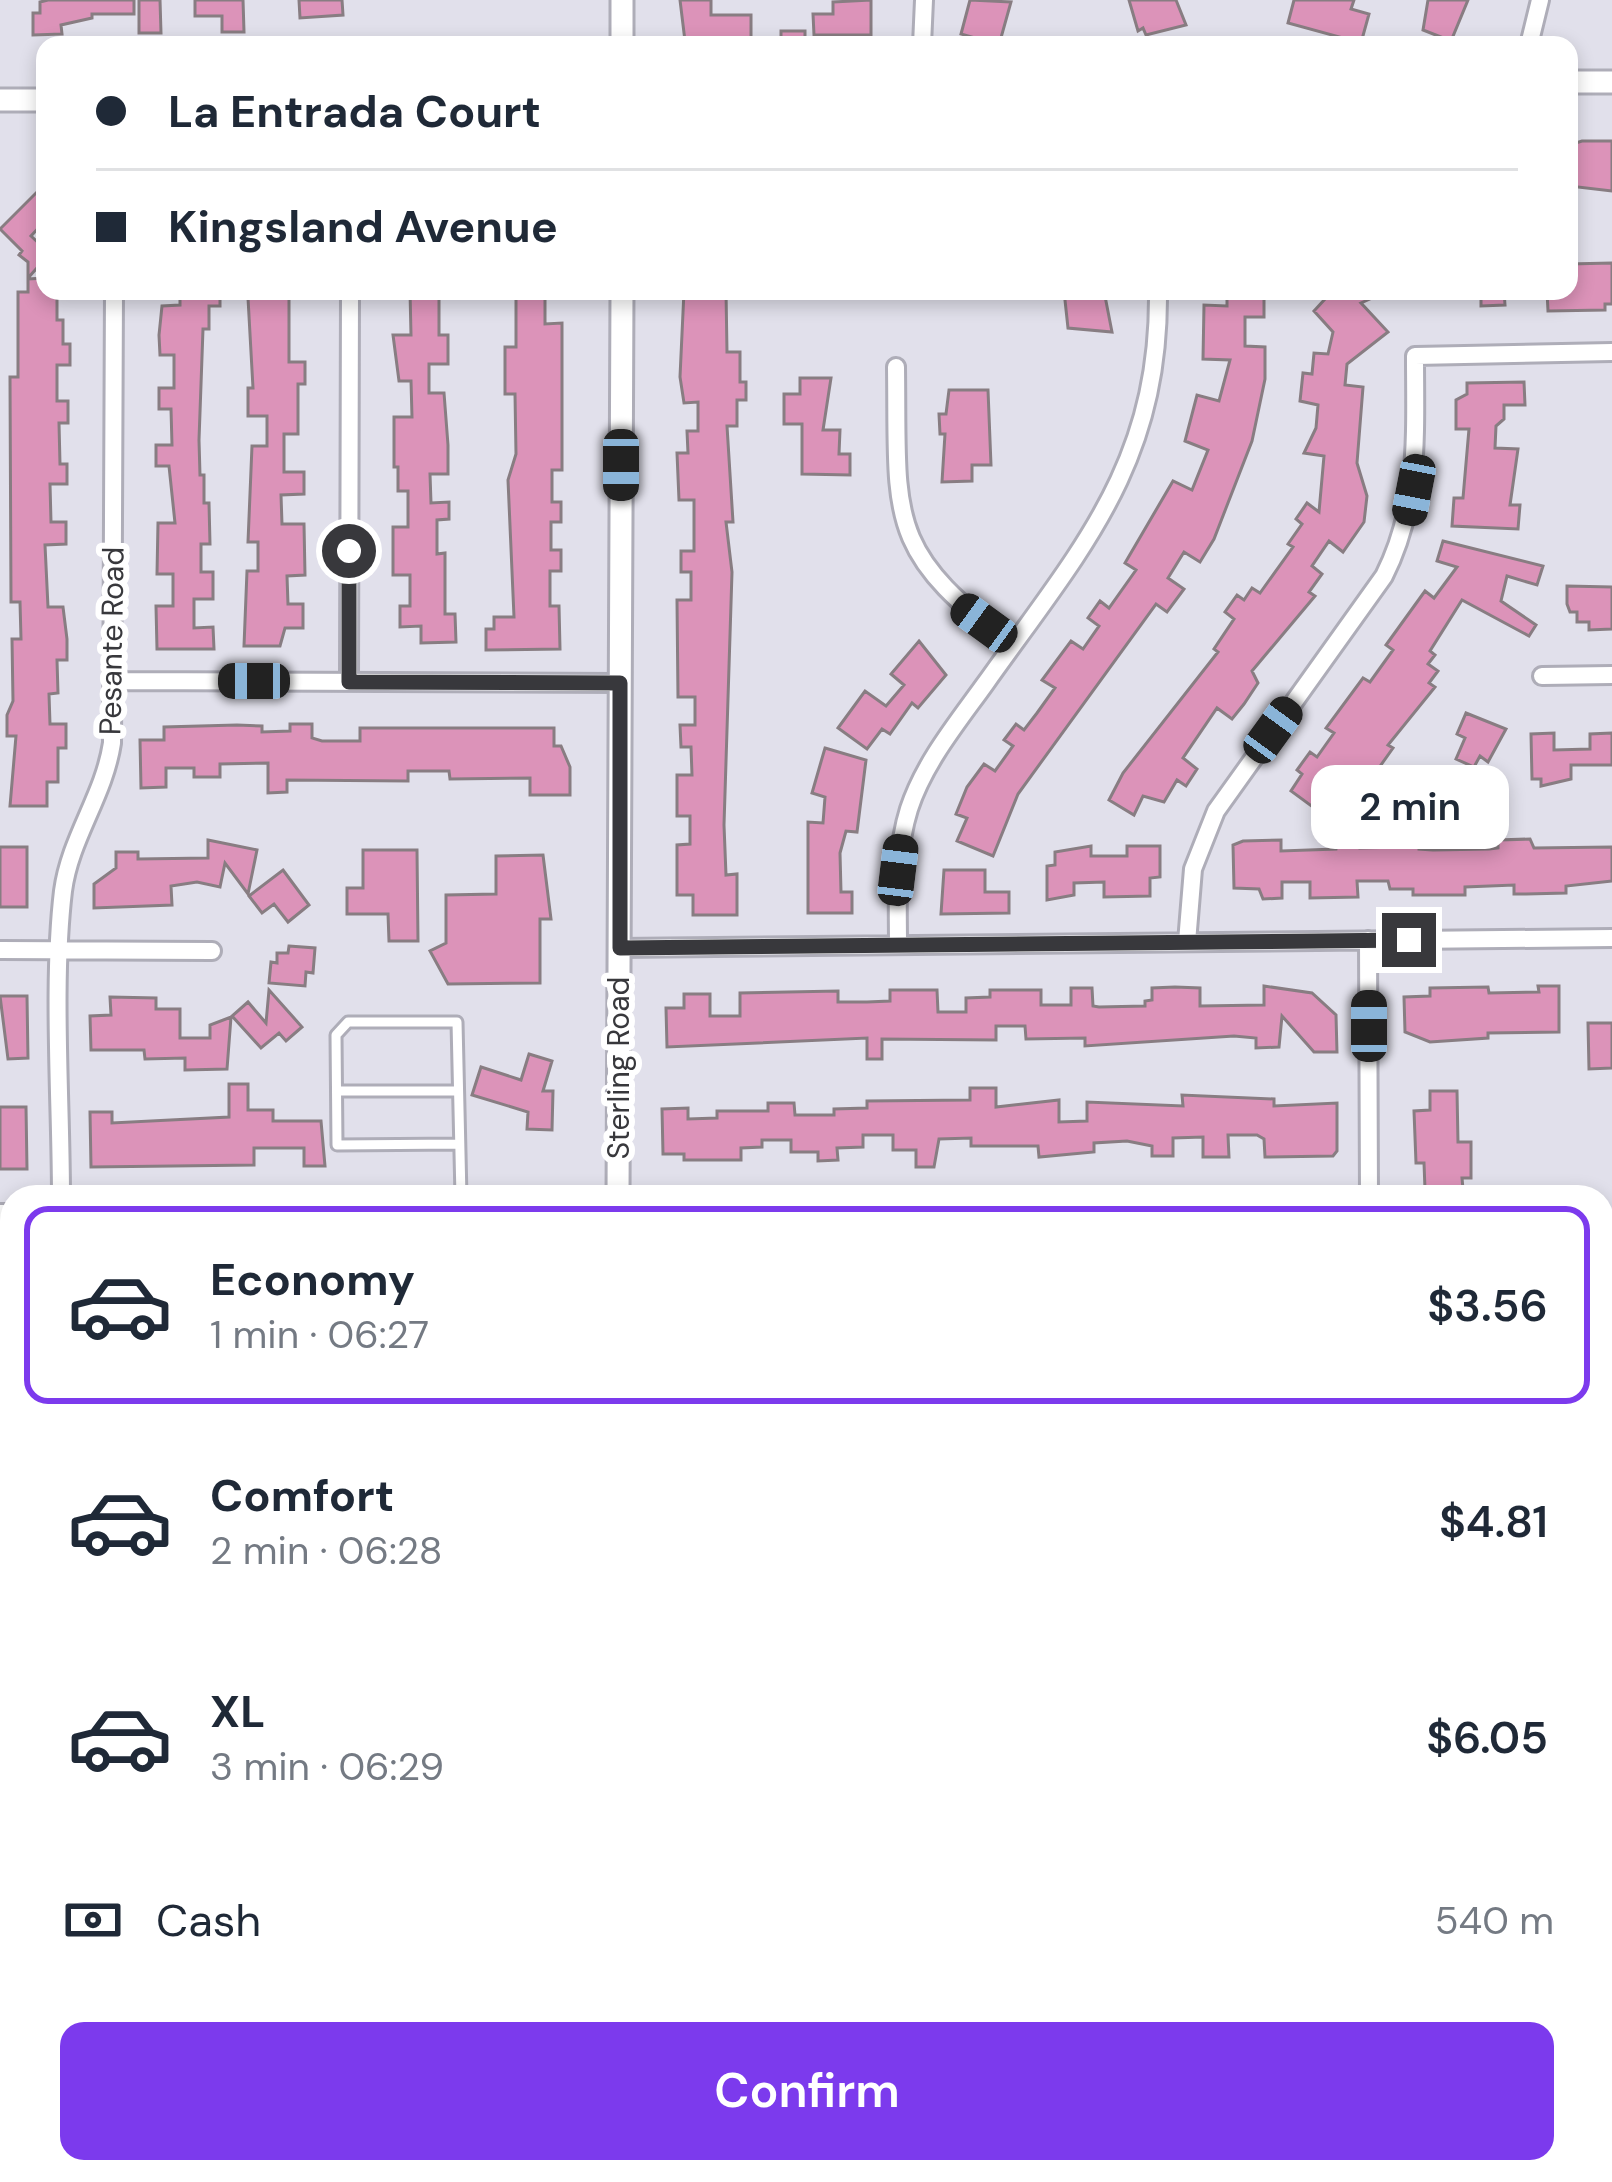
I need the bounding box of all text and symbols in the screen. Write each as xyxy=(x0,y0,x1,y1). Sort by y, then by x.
text: La Entrada Court xyxy=(168,82,541,141)
text: Kingsland Avenue xyxy=(168,197,558,256)
car xyxy=(603,429,639,501)
car xyxy=(1389,451,1439,529)
route start xyxy=(322,524,376,578)
street label: Pesante Road xyxy=(90,546,133,736)
car xyxy=(944,587,1024,659)
car xyxy=(218,663,290,699)
car xyxy=(1237,690,1309,770)
callout: 2 min xyxy=(1310,766,1508,850)
text: 2 min xyxy=(1359,781,1461,832)
car xyxy=(876,832,920,908)
route end xyxy=(1382,913,1436,967)
street label: Sterling Road xyxy=(599,977,638,1159)
car xyxy=(1351,990,1387,1062)
text: Economy xyxy=(210,1250,415,1309)
icon: car xyxy=(66,1251,174,1359)
text: $3.56 xyxy=(1427,1276,1548,1335)
text: 1 min · 06:27 xyxy=(210,1309,429,1360)
text: Comfort xyxy=(210,1466,394,1525)
icon: car xyxy=(66,1467,174,1575)
text: $4.81 xyxy=(1439,1492,1548,1551)
text: 2 min · 06:28 xyxy=(210,1525,442,1576)
text: XL xyxy=(210,1682,265,1741)
icon: car xyxy=(66,1683,174,1791)
text: $6.05 xyxy=(1426,1708,1548,1767)
text: 3 min · 06:29 xyxy=(210,1741,444,1792)
icon: cash xyxy=(60,1887,126,1953)
text: Cash xyxy=(156,1891,261,1950)
text: 540 m xyxy=(1435,1895,1554,1946)
button: Confirm xyxy=(60,2022,1554,2160)

